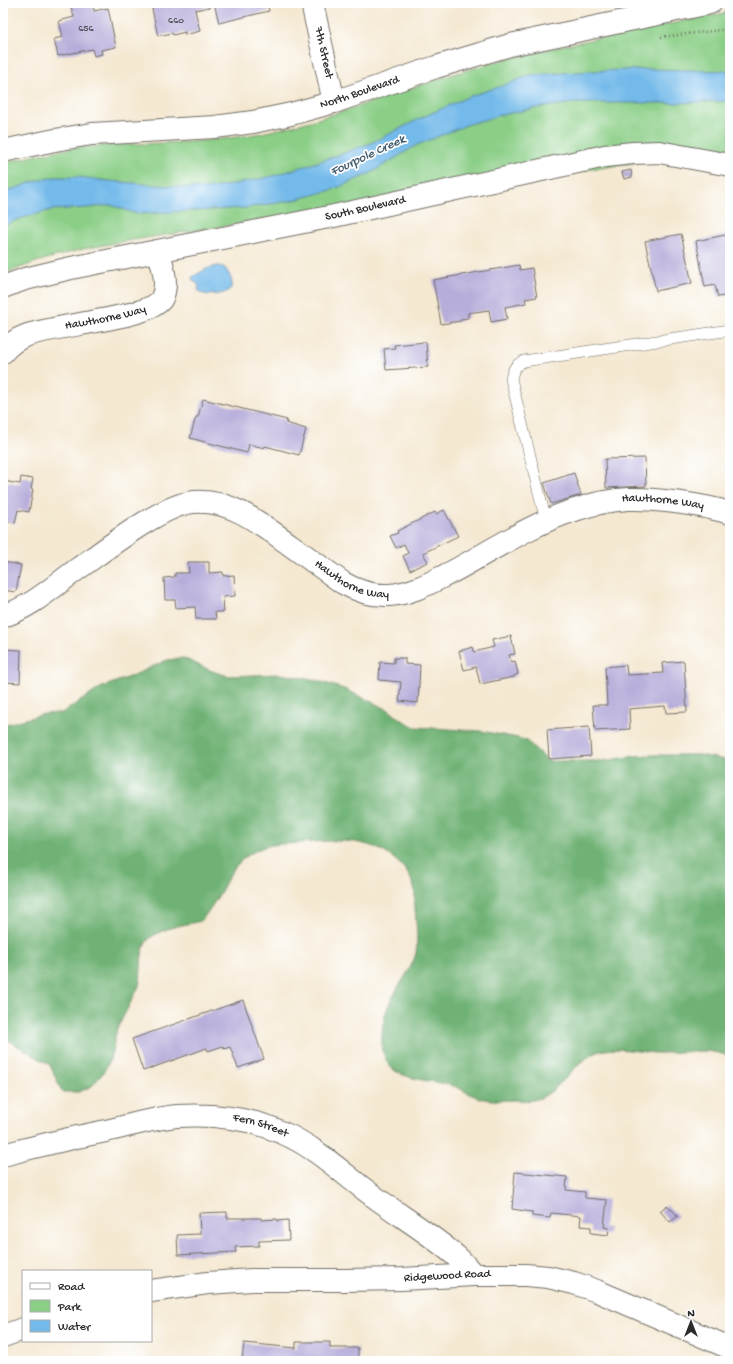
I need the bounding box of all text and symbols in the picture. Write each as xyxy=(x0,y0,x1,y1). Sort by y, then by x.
house number: 660 xyxy=(168,15,184,27)
house number: 656 xyxy=(78,23,95,35)
street label: 7th Street xyxy=(310,25,336,81)
street label: North Boulevard xyxy=(319,73,402,112)
water label: Fourpole Creek xyxy=(328,132,409,180)
street label: South Boulevard xyxy=(324,193,408,225)
street label: Hawthorne Way xyxy=(64,303,148,334)
street label: Hawthorne Way xyxy=(621,492,705,514)
street label: Hawthorne Way xyxy=(311,557,389,602)
street label: Fern Street xyxy=(231,1111,291,1142)
street label: Ridgewood Road xyxy=(404,1268,492,1286)
legend xyxy=(22,1270,152,1342)
text: Road xyxy=(58,1281,85,1295)
text: Park xyxy=(57,1301,83,1315)
north arrow xyxy=(671,1302,711,1342)
text: N xyxy=(687,1308,695,1320)
text: Water xyxy=(58,1321,92,1335)

